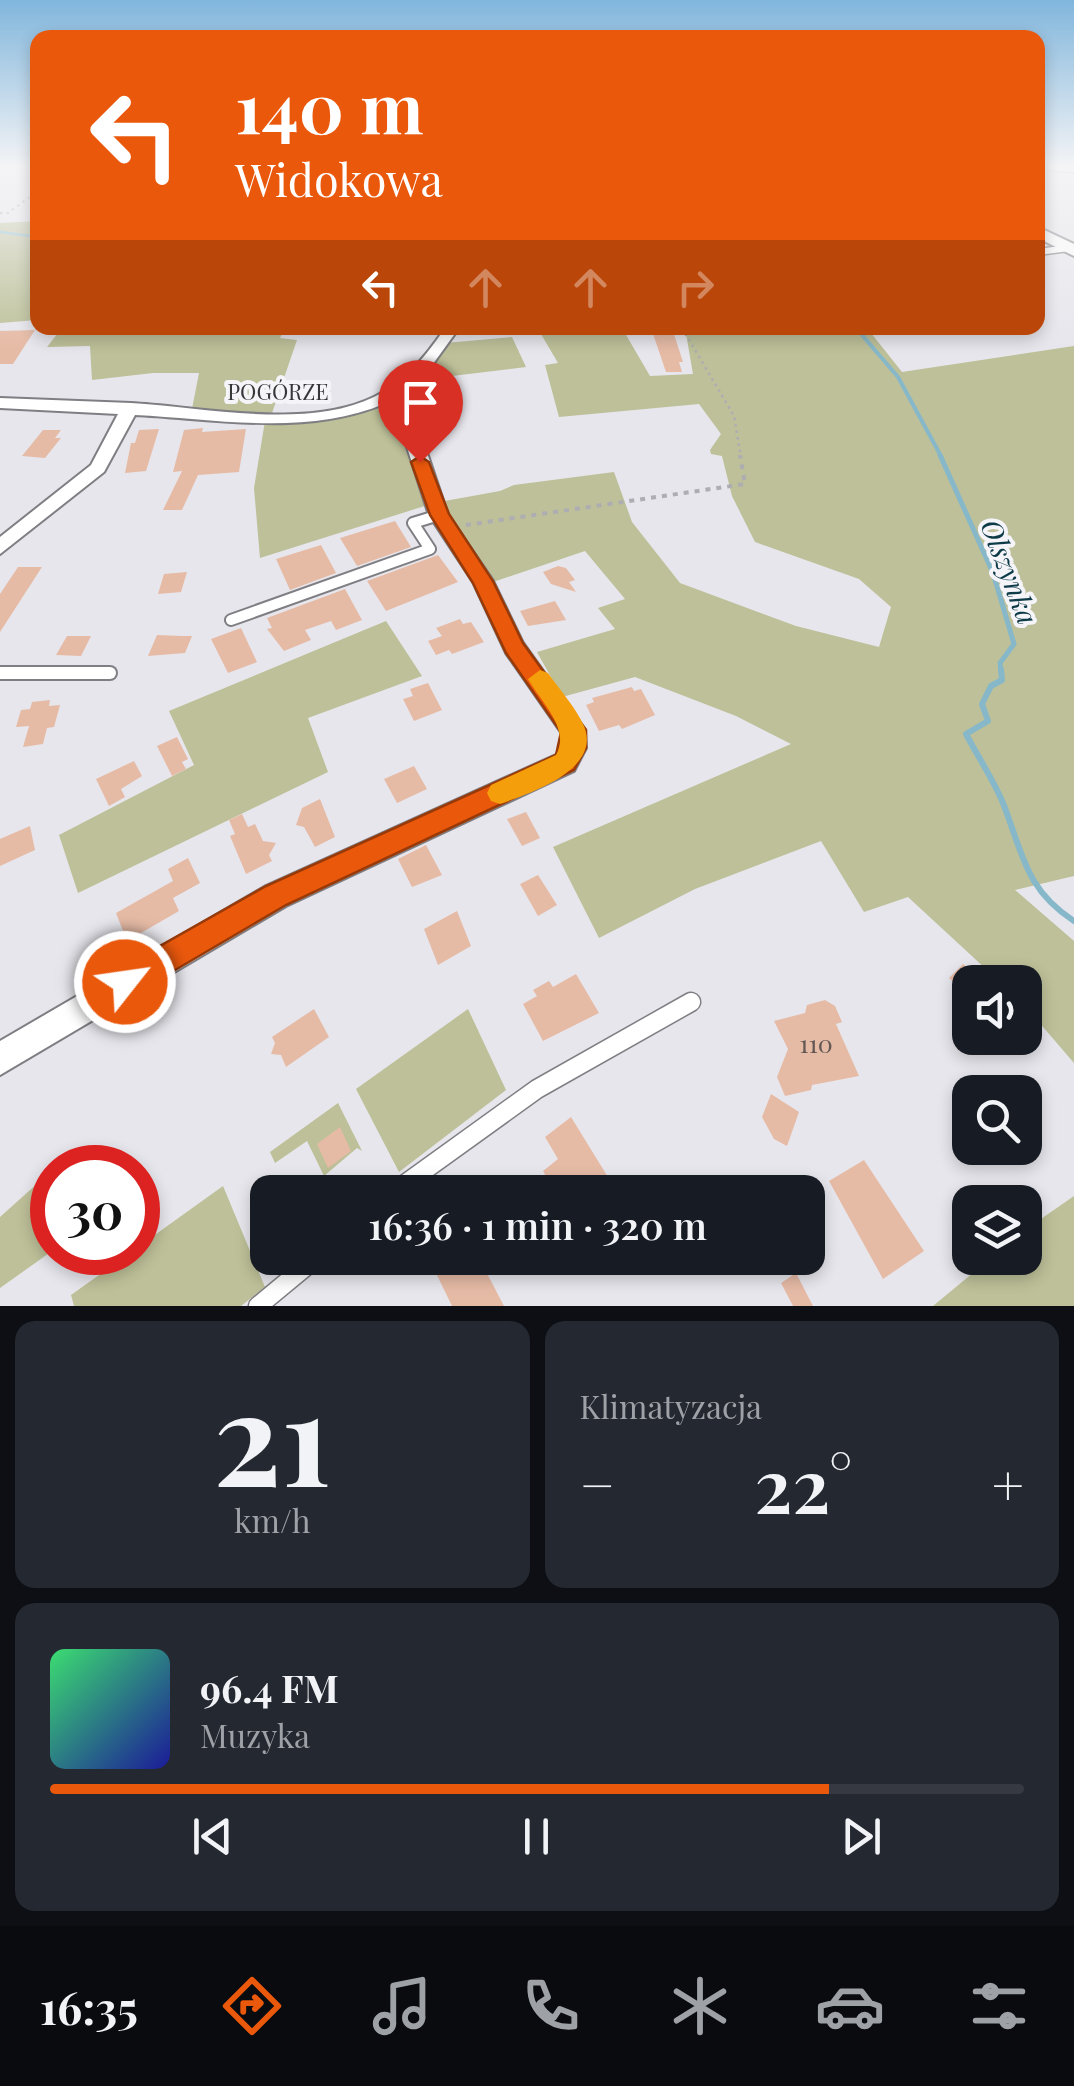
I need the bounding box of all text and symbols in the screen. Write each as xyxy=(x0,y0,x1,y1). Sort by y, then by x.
text: 140 m xyxy=(235,58,424,152)
icon: left xyxy=(70,70,200,200)
text: Widokowa xyxy=(235,148,443,208)
icon: left xyxy=(353,260,408,315)
icon: ahead xyxy=(458,260,513,315)
icon: ahead xyxy=(563,260,618,315)
icon: right xyxy=(668,260,723,315)
pin xyxy=(378,360,463,463)
icon: arrive xyxy=(393,375,448,430)
street label: POGÓRZE xyxy=(227,376,329,406)
water label: Olszynka xyxy=(973,513,1047,629)
position arrow xyxy=(73,930,177,1034)
map controls xyxy=(952,965,1042,1275)
button: sound xyxy=(952,965,1042,1055)
house number: 110 xyxy=(799,1026,833,1059)
button: search xyxy=(952,1075,1042,1165)
speed limit sign: 30 xyxy=(30,1145,160,1275)
button: layers xyxy=(952,1185,1042,1275)
text: 16:36 · 1 min · 320 m xyxy=(368,1199,707,1250)
text: 21 xyxy=(213,1346,331,1520)
text: Klimatyzacja xyxy=(580,1384,762,1427)
text: 22° xyxy=(754,1433,853,1533)
text: − xyxy=(580,1446,615,1520)
text: + xyxy=(992,1446,1024,1520)
text: km/h xyxy=(234,1498,311,1541)
text: 96.4 FM xyxy=(200,1662,339,1713)
text: Muzyka xyxy=(200,1713,310,1756)
icon: previous xyxy=(185,1809,240,1864)
icon: pause xyxy=(509,1809,564,1864)
icon: next xyxy=(834,1809,889,1864)
icon: directions xyxy=(217,1971,287,2041)
icon: music xyxy=(367,1971,437,2041)
icon: phone xyxy=(516,1971,586,2041)
icon: climate xyxy=(665,1971,735,2041)
icon: car xyxy=(815,1971,885,2041)
icon: filters xyxy=(964,1971,1034,2041)
text: 16:35 xyxy=(40,1976,138,2036)

